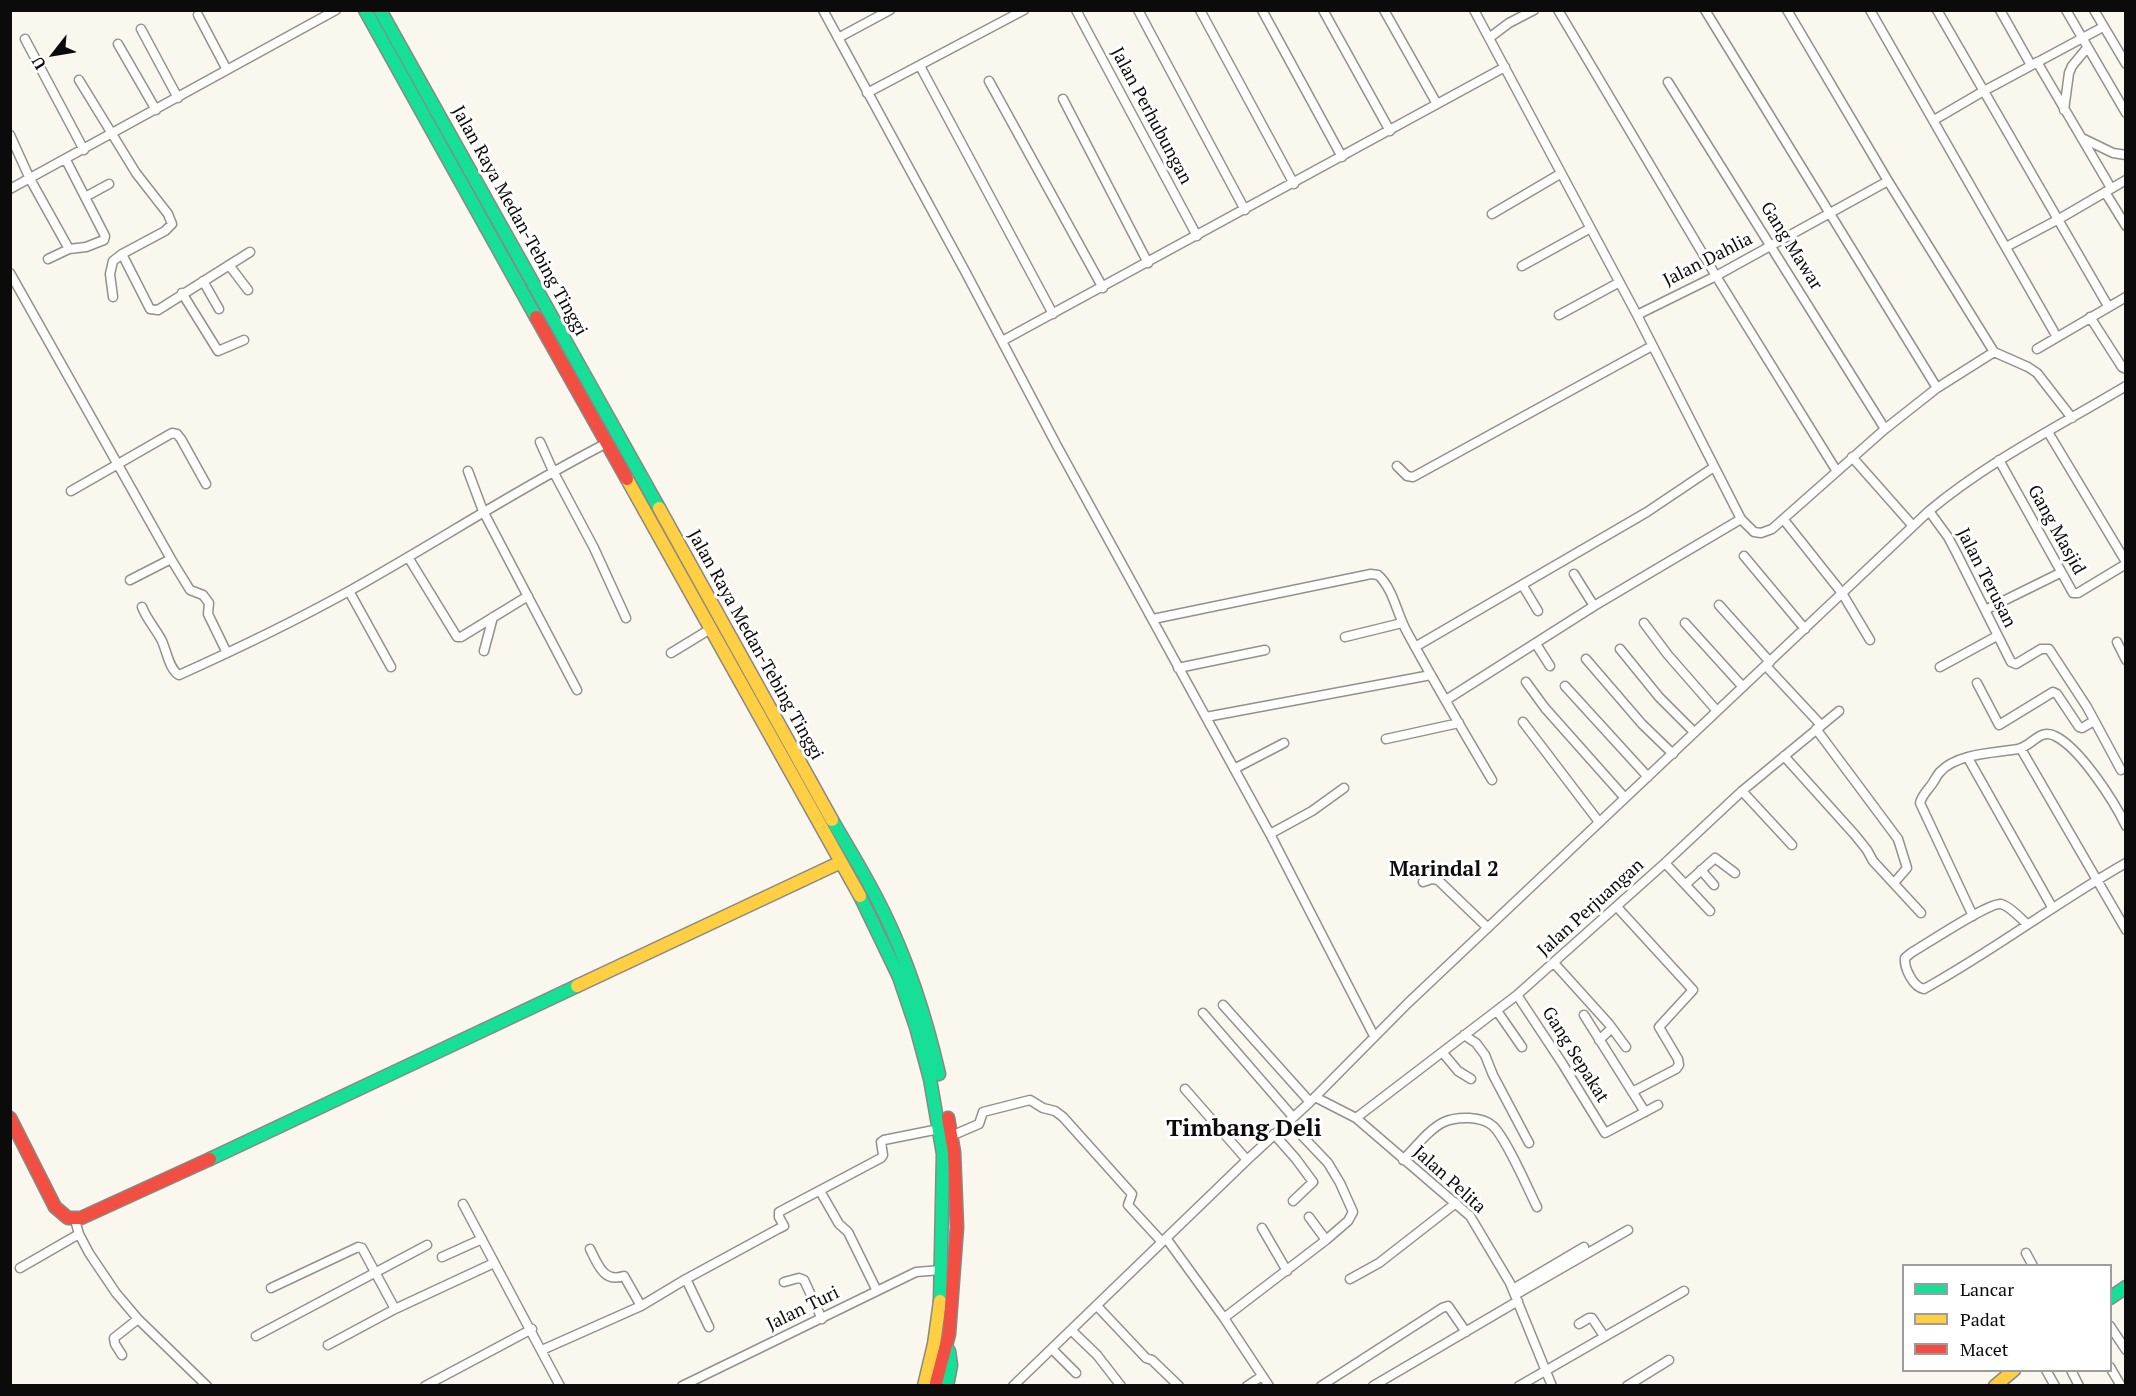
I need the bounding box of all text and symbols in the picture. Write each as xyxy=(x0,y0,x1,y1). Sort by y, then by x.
north arrow xyxy=(24,24,84,84)
street label: Jalan Perhubungan xyxy=(1106,44,1196,188)
text: U xyxy=(26,53,51,74)
street label: Jalan Raya Medan-Tebing Tinggi xyxy=(447,102,591,340)
street label: Gang Mawar xyxy=(1755,198,1827,294)
street label: Jalan Dahlia xyxy=(1660,228,1756,292)
street label: Gang Masjid xyxy=(2023,481,2089,579)
street label: Jalan Terusan xyxy=(1952,525,2020,631)
street label: Jalan Raya Medan-Tebing Tinggi xyxy=(683,526,827,764)
street label: Jalan Perjuangan xyxy=(1533,855,1649,961)
district label: Marindal 2 xyxy=(1389,857,1499,883)
street label: Gang Sepakat xyxy=(1537,1003,1613,1107)
district label: Timbang Deli xyxy=(1166,1115,1322,1143)
street label: Jalan Pelita xyxy=(1408,1142,1490,1218)
legend xyxy=(1902,1264,2112,1372)
text: Lancar xyxy=(1960,1277,2014,1301)
street label: Jalan Turi xyxy=(763,1282,843,1336)
text: Padat xyxy=(1960,1307,2006,1331)
text: Macet xyxy=(1960,1337,2009,1361)

